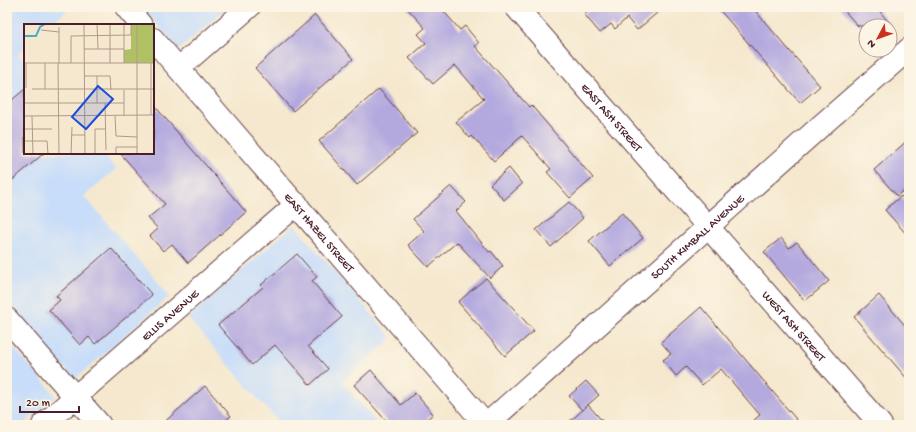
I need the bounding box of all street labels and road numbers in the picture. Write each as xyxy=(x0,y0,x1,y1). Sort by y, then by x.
street label: EAST ASH STREET xyxy=(577,81,645,156)
street label: EAST HAZEL STREET xyxy=(280,191,357,277)
street label: SOUTH KIMBALL AVENUE xyxy=(649,192,748,283)
street label: ELLIS AVENUE xyxy=(140,287,203,345)
street label: WEST ASH STREET xyxy=(758,289,828,366)

